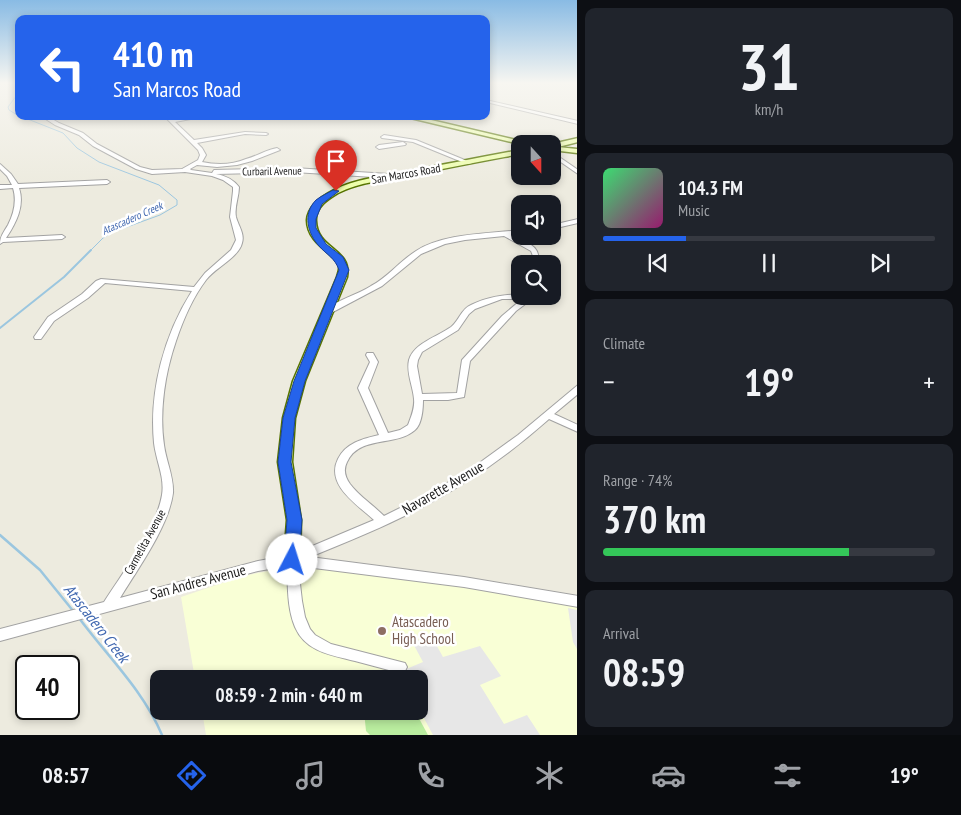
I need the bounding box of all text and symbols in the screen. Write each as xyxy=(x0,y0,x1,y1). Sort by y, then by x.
text: 31 xyxy=(738,24,800,108)
text: 410 m xyxy=(113,31,194,77)
icon: left xyxy=(30,35,95,100)
text: San Marcos Road xyxy=(113,75,241,103)
text: km/h xyxy=(755,99,783,119)
north arrow xyxy=(511,135,561,185)
map controls xyxy=(511,135,561,305)
pin xyxy=(315,140,357,191)
icon: arrive xyxy=(322,147,350,175)
street label: San Marcos Road xyxy=(370,160,442,187)
street label: Curbaril Avenue xyxy=(242,163,302,179)
text: 104.3 FM xyxy=(678,176,743,200)
button: sound xyxy=(511,195,561,245)
water label: Atascadero Creek xyxy=(99,198,166,238)
text: Music xyxy=(678,200,710,220)
icon: previous xyxy=(644,249,672,277)
icon: pause xyxy=(755,249,783,277)
icon: next xyxy=(866,249,894,277)
button: search xyxy=(511,255,561,305)
text: Climate xyxy=(603,333,645,353)
text: 19° xyxy=(744,357,794,406)
text: − xyxy=(603,363,615,400)
text: + xyxy=(923,363,935,400)
street label: Navarette Avenue xyxy=(398,457,487,519)
text: Range · 74% xyxy=(603,470,672,490)
text: 370 km xyxy=(603,494,706,543)
street label: Carmelita Avenue xyxy=(120,506,169,577)
position arrow xyxy=(265,533,317,585)
street label: San Andres Avenue xyxy=(148,560,248,603)
water label: Atascadero Creek xyxy=(60,580,135,668)
place label: Atascadero High School xyxy=(392,612,455,648)
text: Arrival xyxy=(603,623,639,643)
marker: Atascadero High School xyxy=(376,625,388,637)
text: 08:59 xyxy=(603,647,685,696)
speed limit sign: 40 xyxy=(15,655,80,720)
text: 08:59 · 2 min · 640 m xyxy=(216,683,362,707)
icon: directions xyxy=(174,758,209,793)
icon: music xyxy=(293,758,328,793)
icon: phone xyxy=(413,758,448,793)
icon: climate xyxy=(532,758,567,793)
icon: car xyxy=(651,758,686,793)
icon: filters xyxy=(770,758,805,793)
text: 08:57 xyxy=(42,761,90,789)
text: 19° xyxy=(890,761,919,789)

